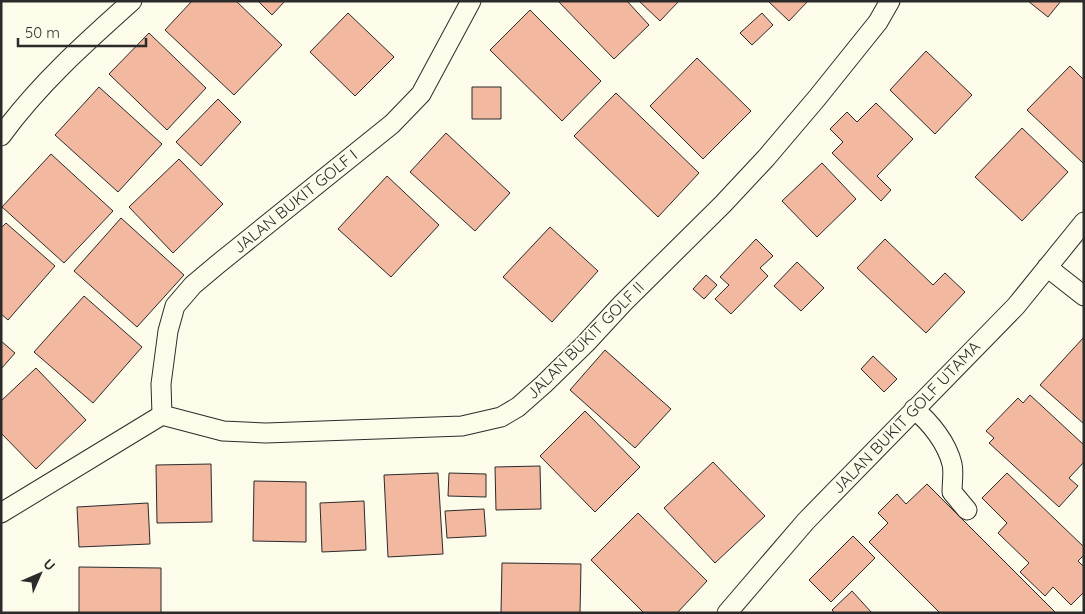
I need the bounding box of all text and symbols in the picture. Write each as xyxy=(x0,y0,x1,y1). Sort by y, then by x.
scale bar xyxy=(18,15,145,47)
text: 50 m xyxy=(25,23,60,42)
street label: JALAN BUKIT GOLF I xyxy=(229,145,361,257)
street label: JALAN BUKIT GOLF II xyxy=(522,277,648,403)
street label: JALAN BUKIT GOLF UTAMA xyxy=(828,337,984,497)
north arrow xyxy=(15,549,65,599)
text: U xyxy=(39,555,59,575)

